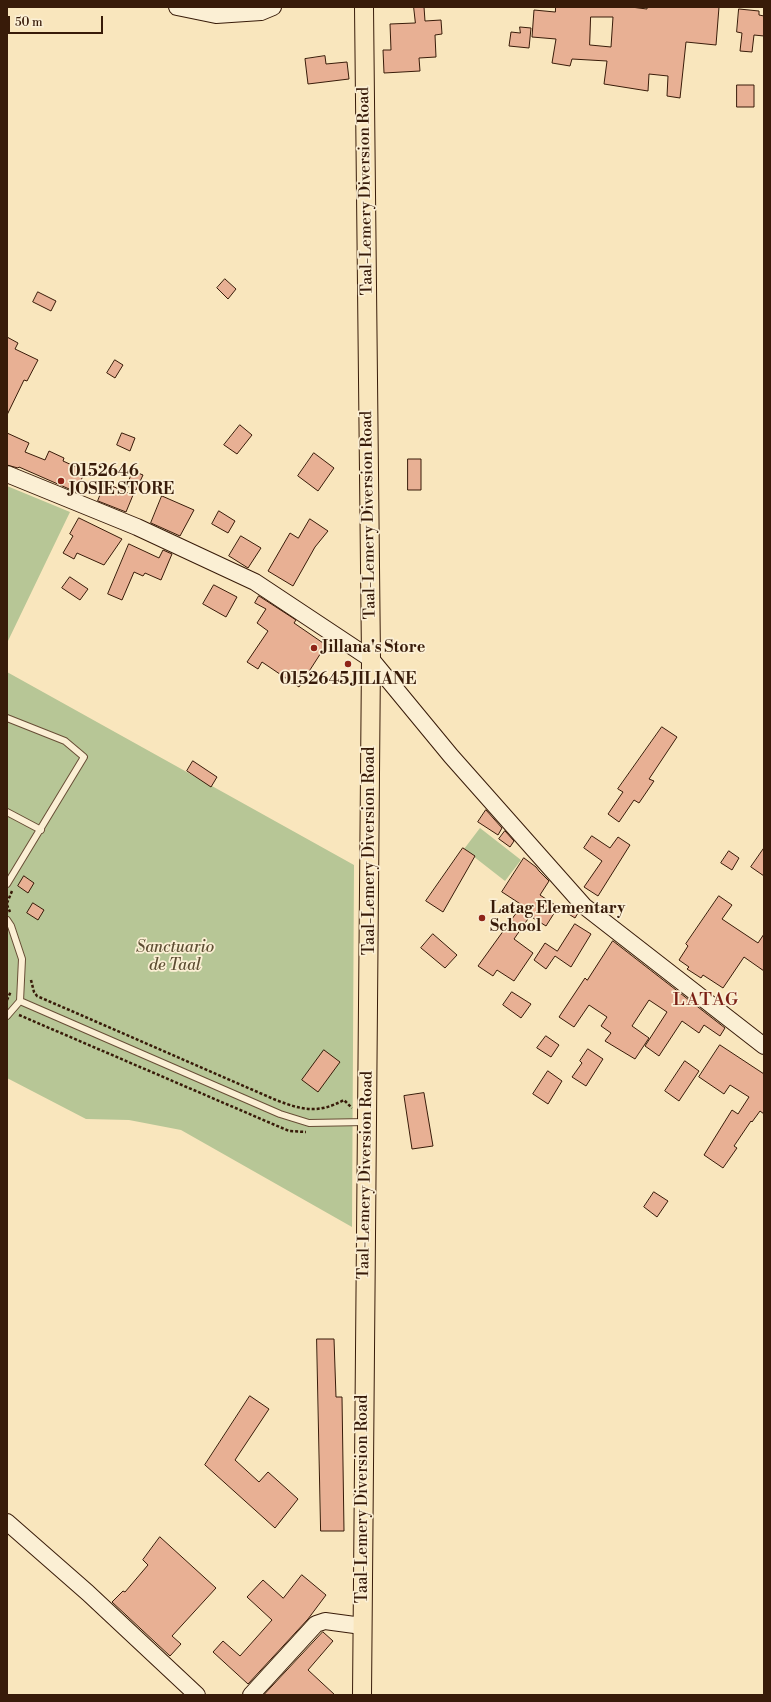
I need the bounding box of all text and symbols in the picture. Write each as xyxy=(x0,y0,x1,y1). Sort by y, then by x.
scale bar xyxy=(10,8,105,34)
text: 50 m xyxy=(15,15,43,30)
street label: Taal-Lemery Diversion Road xyxy=(355,87,377,295)
street label: Taal-Lemery Diversion Road xyxy=(358,411,380,619)
place label: 0152646 JOSIE STORE xyxy=(69,462,174,500)
marker: 0152646 JOSIE STORE xyxy=(56,476,66,486)
place label: Jillana's Store xyxy=(322,638,425,658)
marker: Jillana's Store xyxy=(309,643,319,653)
marker: 0152645 JILIANE xyxy=(343,659,353,669)
place label: 0152645 JILIANE xyxy=(280,670,416,690)
street label: Taal-Lemery Diversion Road xyxy=(360,747,380,955)
place label: Latag Elementary School xyxy=(490,899,625,937)
marker: Latag Elementary School xyxy=(477,913,487,923)
park label: Sanctuario de Taal xyxy=(136,938,214,976)
district label: LATAG xyxy=(673,990,739,1012)
street label: Taal-Lemery Diversion Road xyxy=(355,1071,377,1279)
street label: Taal-Lemery Diversion Road xyxy=(353,1395,373,1603)

